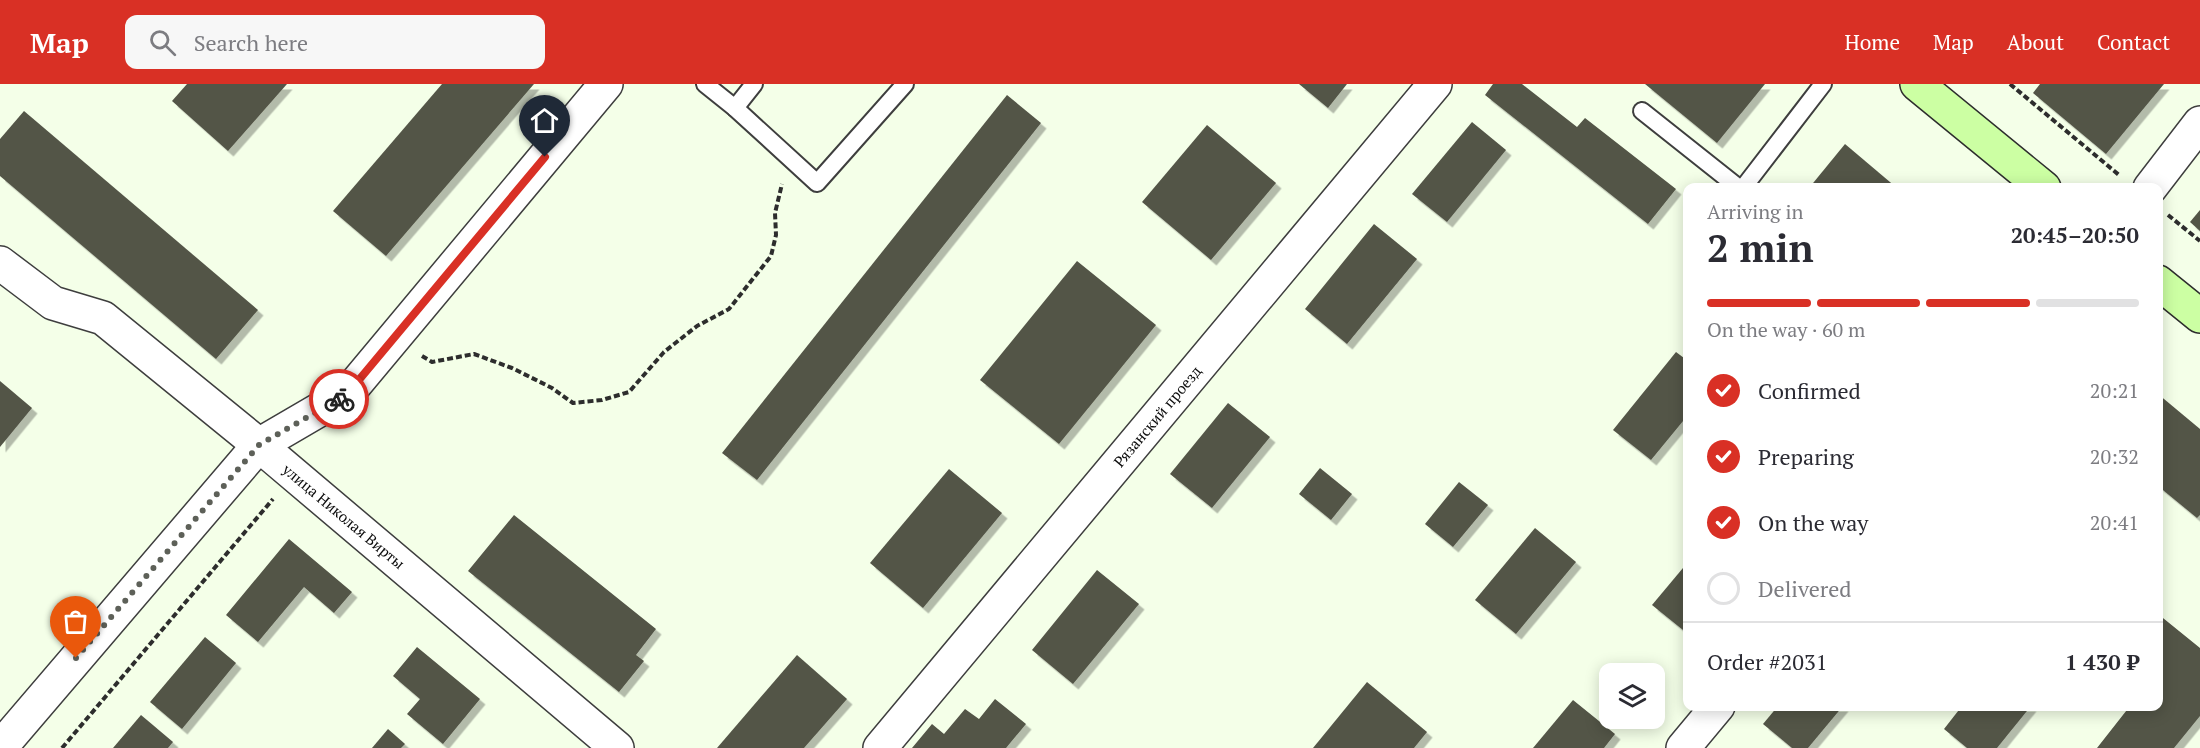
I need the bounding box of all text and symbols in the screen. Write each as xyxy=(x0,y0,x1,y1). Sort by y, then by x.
search box xyxy=(125,15,545,69)
text: Map xyxy=(30,24,89,61)
icon: search xyxy=(146,26,179,59)
text: Search here xyxy=(194,28,308,57)
text: Home xyxy=(1844,28,1900,56)
text: Map xyxy=(1933,28,1974,56)
text: About xyxy=(2007,28,2064,56)
text: Contact xyxy=(2097,28,2170,56)
pin xyxy=(519,95,570,157)
icon: home xyxy=(528,104,561,137)
text: Arriving in xyxy=(1707,198,1803,225)
text: 20:45–20:50 xyxy=(2011,220,2139,249)
text: 2 min xyxy=(1707,221,1814,273)
text: On the way · 60 m xyxy=(1707,316,1865,343)
street label: Рязанский проезд xyxy=(1109,361,1206,471)
courier xyxy=(309,369,369,429)
icon: check xyxy=(1707,374,1740,407)
text: Confirmed xyxy=(1758,376,1861,405)
text: 20:21 xyxy=(2090,377,2139,404)
icon: bike xyxy=(323,383,356,416)
icon: check xyxy=(1707,440,1740,473)
text: Preparing xyxy=(1758,442,1854,471)
text: 20:32 xyxy=(2090,443,2139,470)
street label: улица Николая Вирты xyxy=(278,458,409,573)
icon: check xyxy=(1707,506,1740,539)
text: On the way xyxy=(1758,508,1868,537)
text: 20:41 xyxy=(2090,509,2139,536)
text: Delivered xyxy=(1758,574,1851,603)
pin xyxy=(50,596,101,658)
icon: bag xyxy=(59,605,92,638)
text: Order #2031 xyxy=(1707,647,1827,676)
text: 1 430 ₽ xyxy=(2065,647,2139,676)
map controls xyxy=(1599,663,1665,729)
button: layers xyxy=(1599,663,1665,729)

